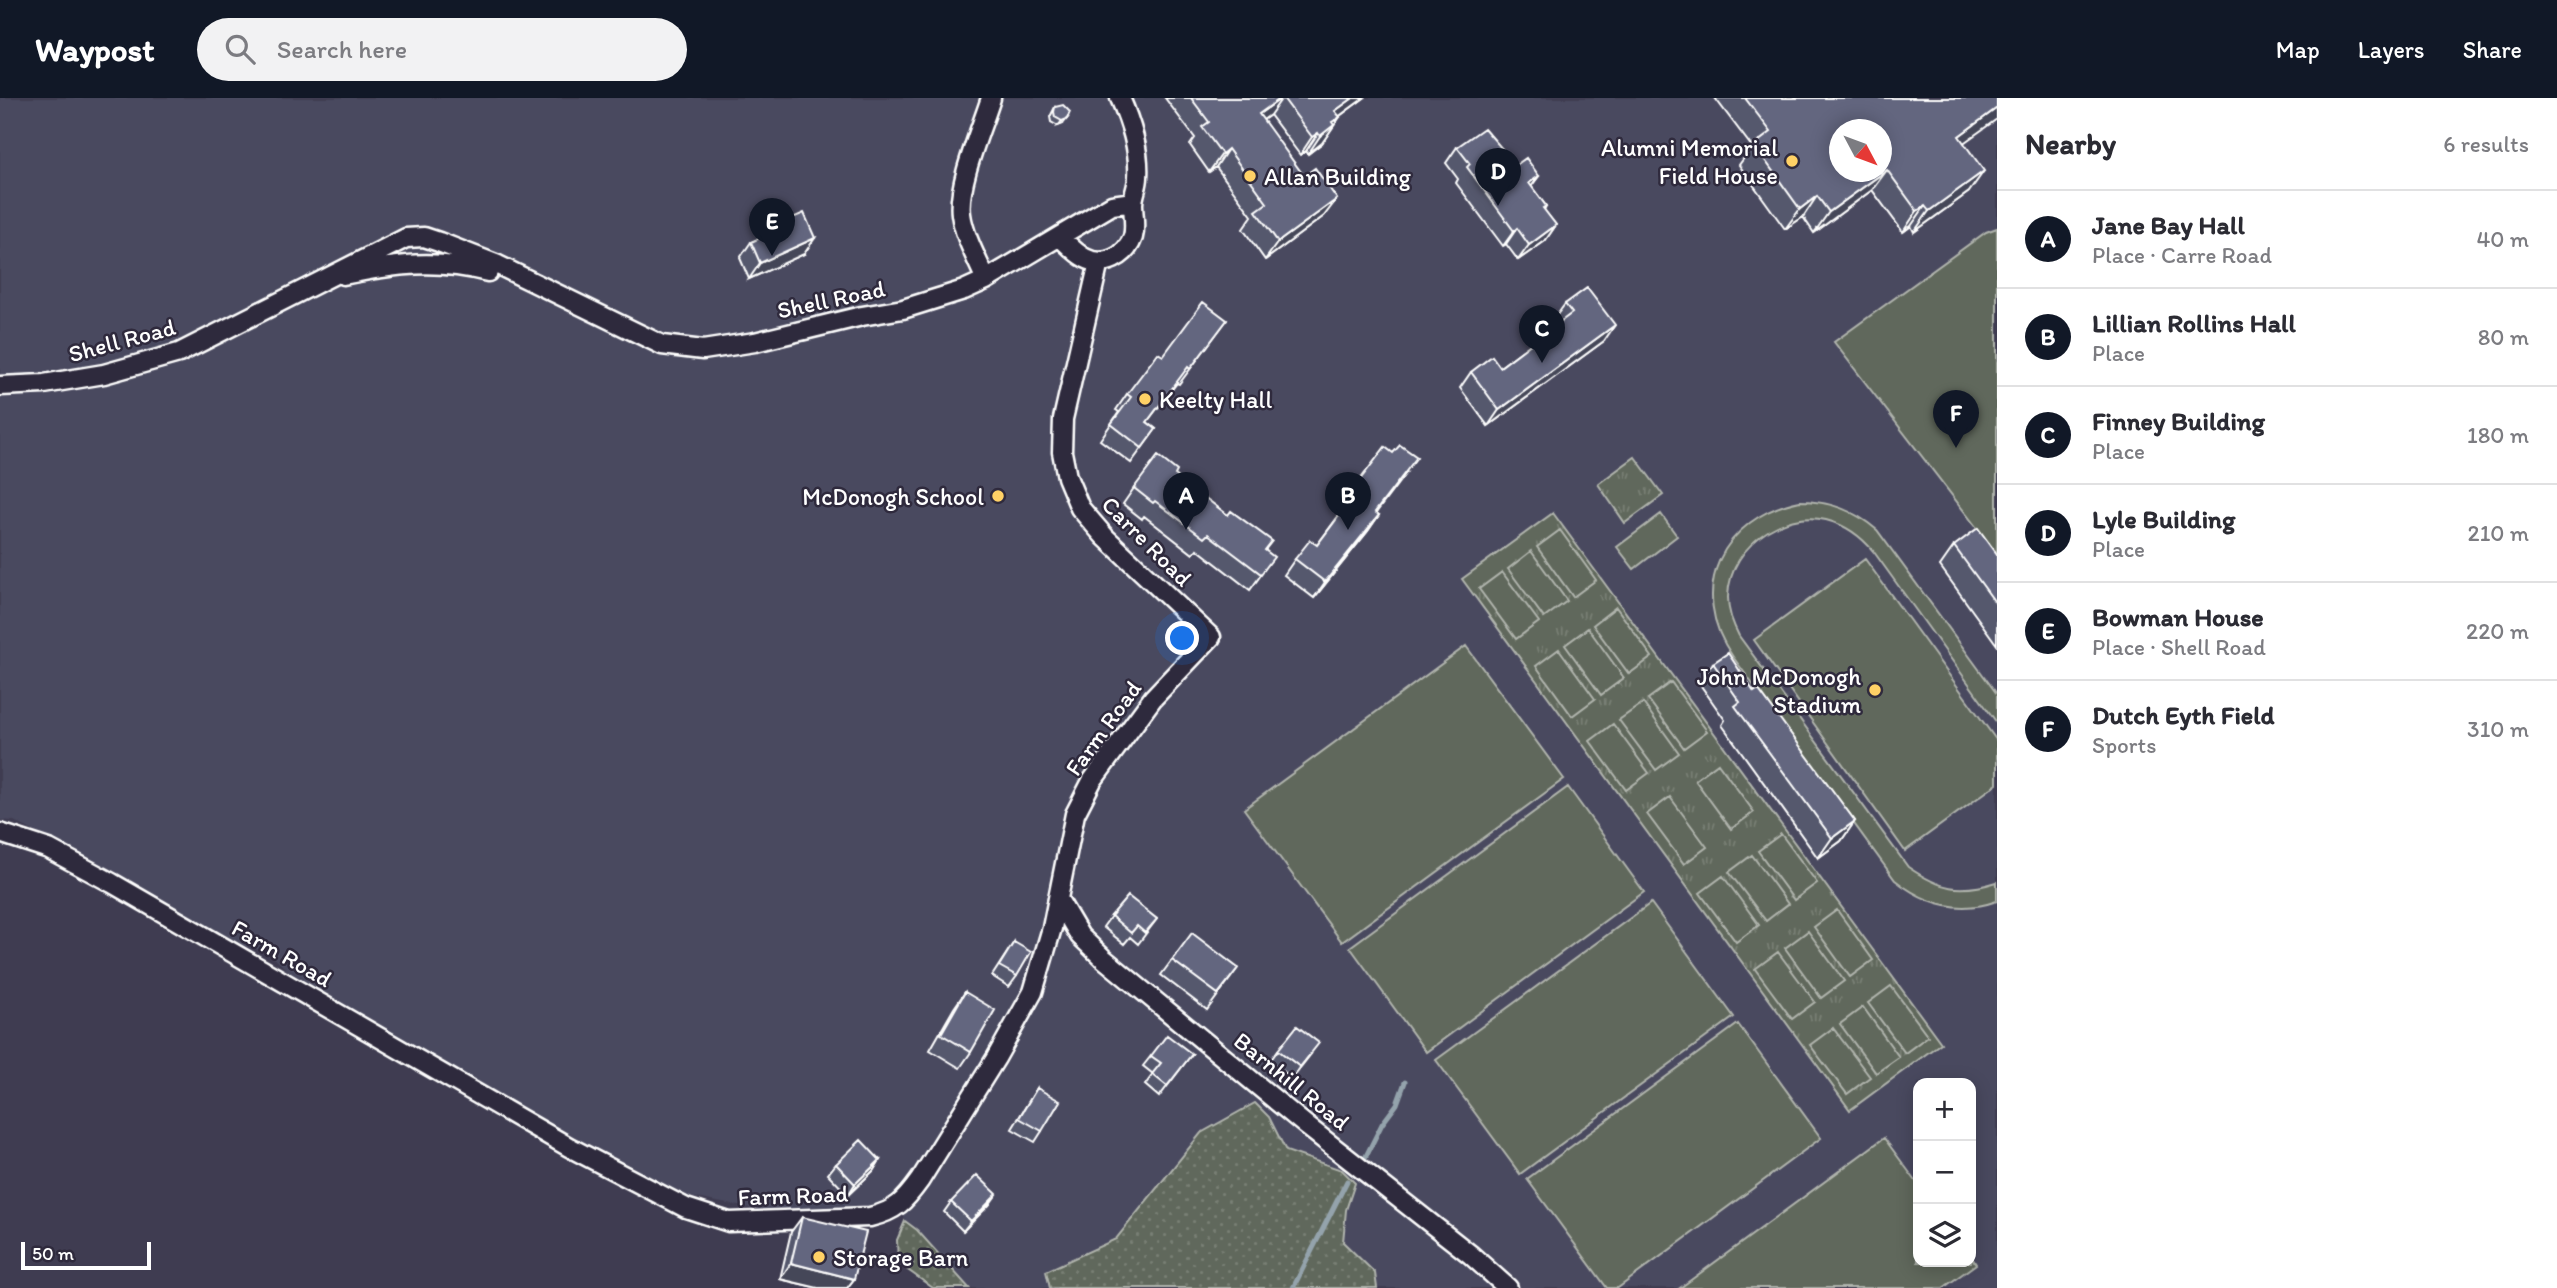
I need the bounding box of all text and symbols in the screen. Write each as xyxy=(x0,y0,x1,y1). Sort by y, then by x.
search box xyxy=(197,18,687,81)
text: Waypost xyxy=(35,30,155,69)
icon: search xyxy=(221,30,259,68)
text: Search here xyxy=(277,33,407,65)
text: Map xyxy=(2276,35,2320,64)
text: Layers xyxy=(2358,35,2425,64)
text: Share xyxy=(2463,35,2522,64)
north arrow xyxy=(1829,119,1892,182)
text: Nearby xyxy=(2025,125,2116,162)
text: 6 results xyxy=(2443,130,2529,158)
place label: Alumni Memorial Field House xyxy=(1601,133,1778,190)
pin: D xyxy=(1475,148,1521,206)
marker: Alumni Memorial Field House xyxy=(1784,153,1800,169)
place label: Allan Building xyxy=(1264,162,1412,191)
marker: Allan Building xyxy=(1242,168,1258,184)
pin: E xyxy=(749,198,795,256)
text: Jane Bay Hall xyxy=(2092,209,2245,241)
text: A xyxy=(2041,225,2055,253)
text: 40 m xyxy=(2476,225,2529,253)
text: Place · Carre Road xyxy=(2092,241,2272,269)
street label: Shell Road xyxy=(774,273,888,325)
pin: C xyxy=(1519,305,1565,363)
text: Lillian Rollins Hall xyxy=(2092,307,2296,339)
street label: Shell Road xyxy=(65,312,179,368)
text: B xyxy=(2041,323,2055,351)
text: 80 m xyxy=(2478,323,2529,351)
text: Place xyxy=(2092,339,2145,367)
place label: Keelty Hall xyxy=(1159,385,1272,414)
pin: F xyxy=(1933,390,1979,448)
marker: Keelty Hall xyxy=(1137,391,1153,407)
text: Finney Building xyxy=(2092,405,2265,437)
text: C xyxy=(2041,421,2055,449)
text: 180 m xyxy=(2467,421,2529,449)
text: Place xyxy=(2092,437,2145,465)
pin: A xyxy=(1163,472,1209,530)
pin: B xyxy=(1325,472,1371,530)
place label: McDonogh School xyxy=(802,482,984,511)
marker: McDonogh School xyxy=(990,488,1006,504)
street label: Carre Road xyxy=(1096,490,1198,592)
text: Lyle Building xyxy=(2092,503,2235,535)
text: D xyxy=(2040,519,2056,547)
text: 210 m xyxy=(2468,519,2529,547)
text: Place xyxy=(2092,535,2145,563)
text: Bowman House xyxy=(2092,601,2264,633)
text: E xyxy=(2042,617,2054,645)
text: 220 m xyxy=(2466,617,2529,645)
your location xyxy=(1165,621,1199,655)
text: Place · Shell Road xyxy=(2092,633,2266,661)
place label: John McDonogh Stadium xyxy=(1697,662,1861,719)
street label: Farm Road xyxy=(1059,675,1147,781)
marker: John McDonogh Stadium xyxy=(1867,682,1883,698)
text: Dutch Eyth Field xyxy=(2092,699,2274,731)
text: F xyxy=(2042,715,2054,743)
text: 310 m xyxy=(2467,715,2529,743)
text: Sports xyxy=(2092,731,2156,759)
street label: Farm Road xyxy=(227,913,337,993)
street label: Barnhill Road xyxy=(1228,1026,1356,1136)
map controls xyxy=(1913,1078,1976,1267)
button: + xyxy=(1913,1078,1976,1141)
button: − xyxy=(1913,1141,1976,1204)
street label: Farm Road xyxy=(737,1179,849,1211)
button: layers xyxy=(1913,1204,1976,1267)
scale bar xyxy=(21,1239,150,1271)
text: 50 m xyxy=(32,1242,74,1265)
place label: Storage Barn xyxy=(833,1243,968,1272)
marker: Storage Barn xyxy=(811,1249,827,1265)

